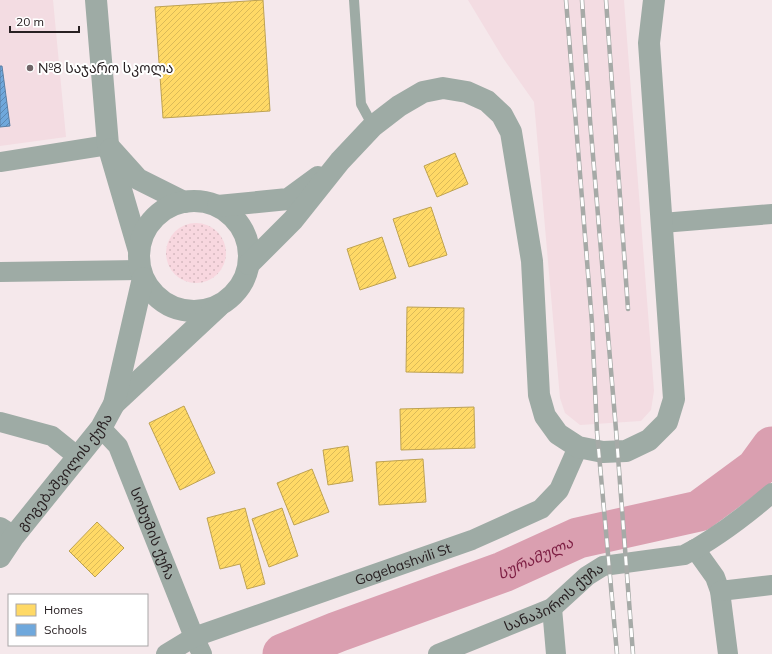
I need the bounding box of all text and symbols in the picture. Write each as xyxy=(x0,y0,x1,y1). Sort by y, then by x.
scale bar xyxy=(10,8,79,34)
text: 20 m xyxy=(16,14,44,29)
place label: №8 საჯარო სკოლა xyxy=(38,59,173,77)
marker: №8 საჯარო სკოლა xyxy=(25,63,35,73)
street label: გოგებაშვილის ქუჩა xyxy=(13,410,116,534)
street label: სოხუმის ქუჩა xyxy=(126,485,179,582)
water label: სურამულა xyxy=(495,532,576,583)
street label: Gogebashvili St xyxy=(352,539,454,589)
street label: სანაპიროს ქუჩა xyxy=(501,559,607,635)
legend xyxy=(8,594,148,646)
text: Homes xyxy=(44,602,83,617)
text: Schools xyxy=(44,622,87,637)

